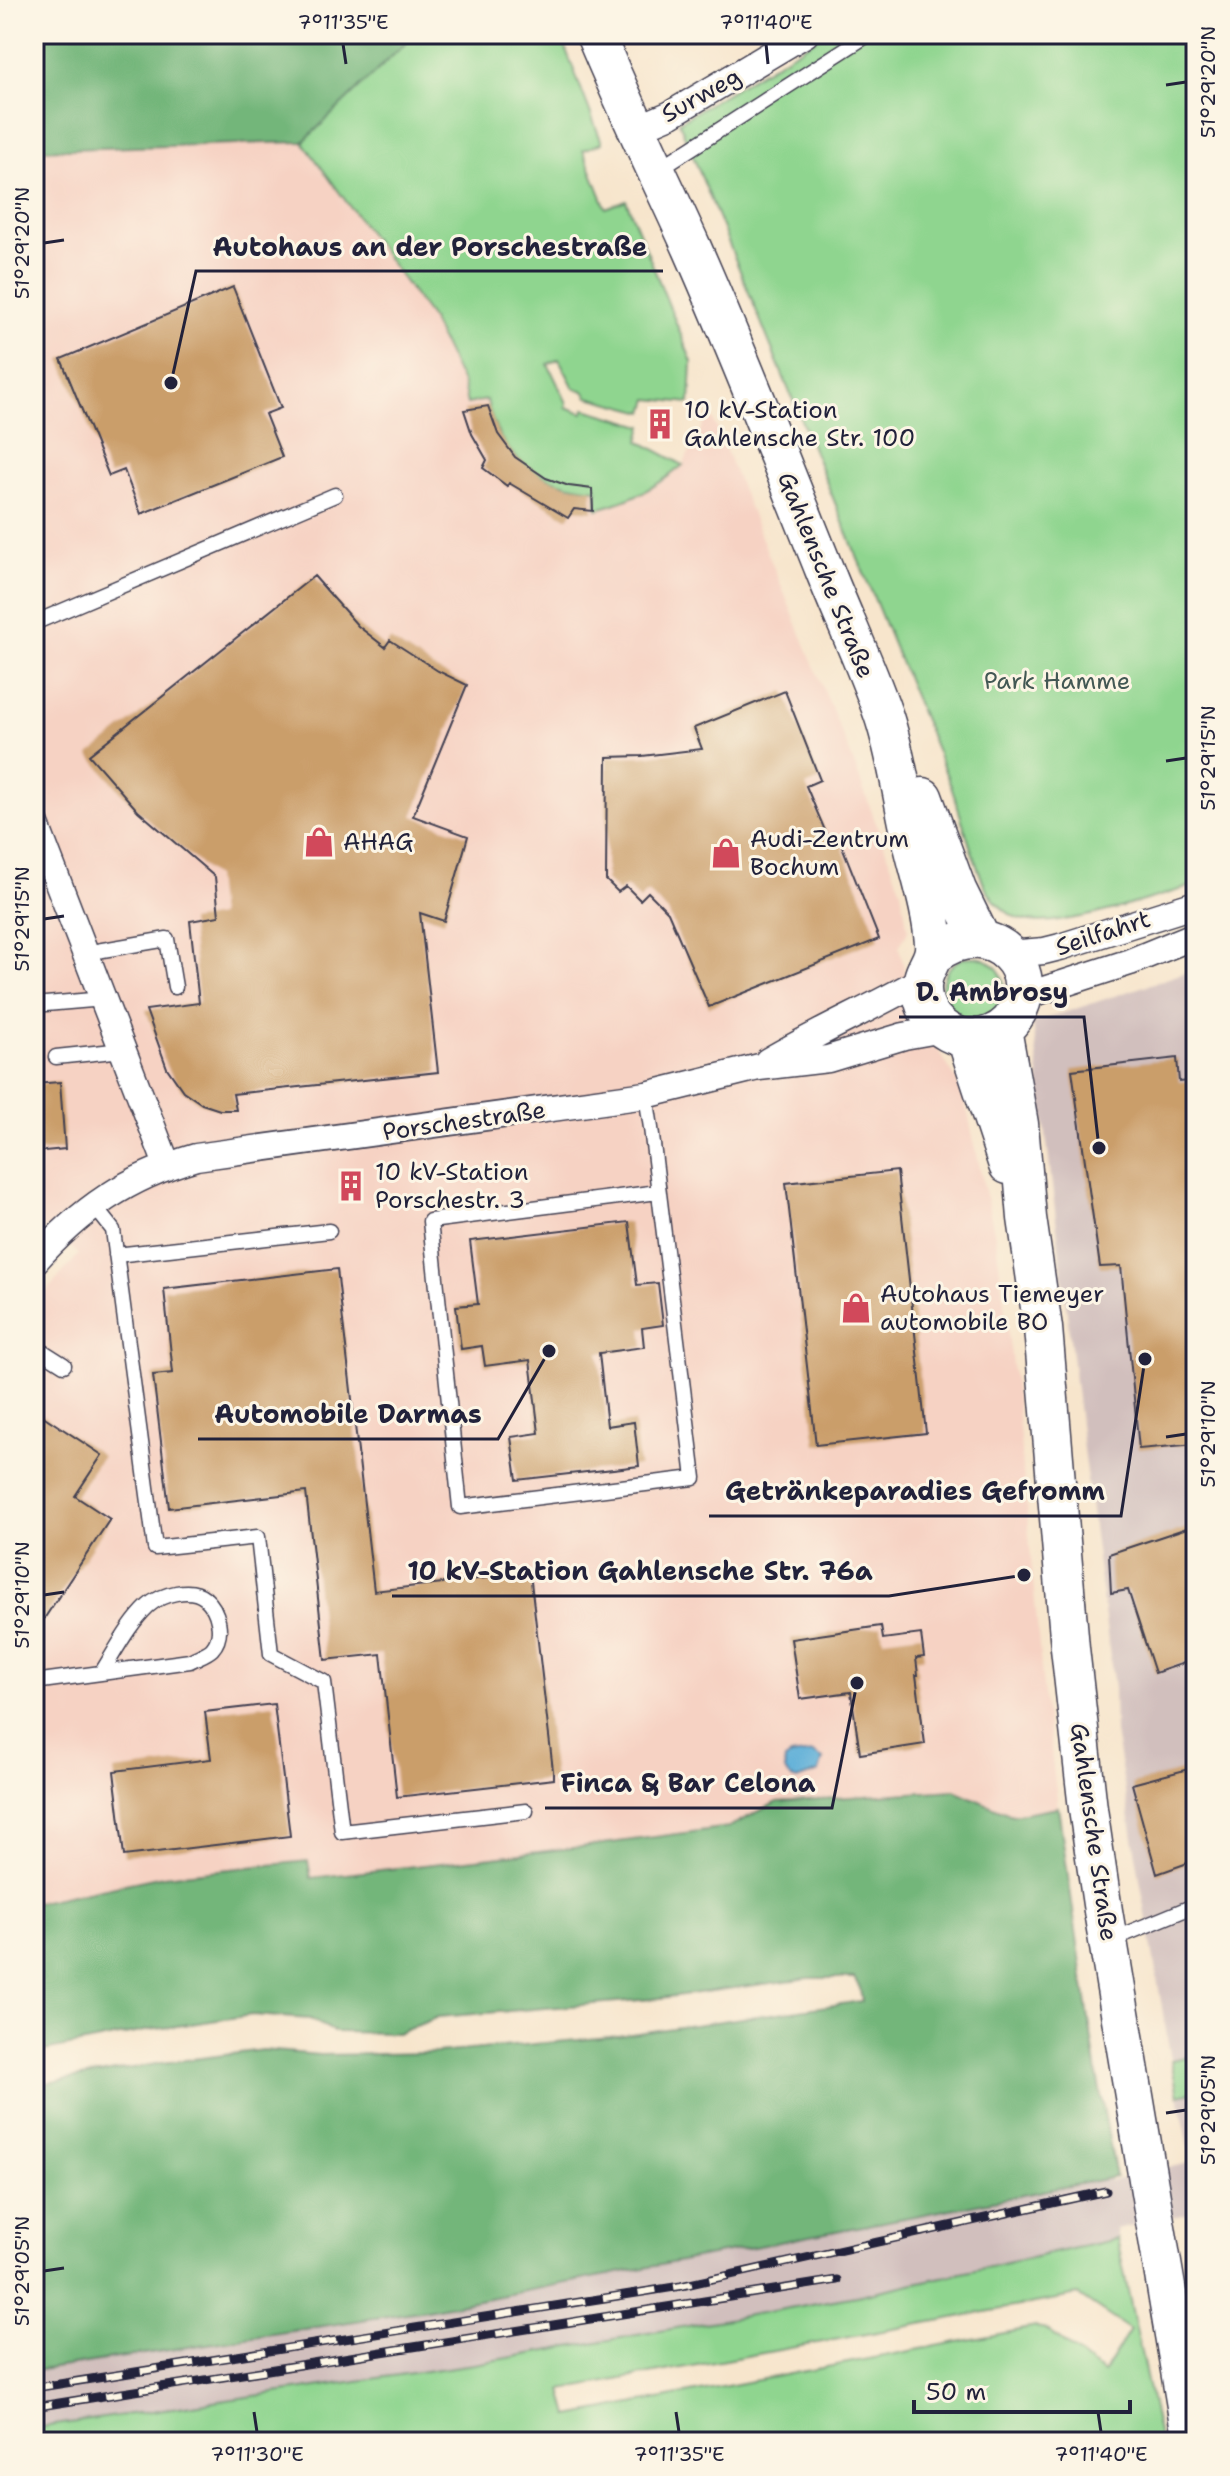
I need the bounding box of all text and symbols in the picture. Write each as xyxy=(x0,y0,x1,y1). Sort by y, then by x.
text: 7°11'35"E xyxy=(297,9,389,35)
text: 7°11'40"E xyxy=(719,9,813,35)
text: 51°29'20"N xyxy=(1195,26,1221,138)
street label: Surweg xyxy=(656,60,746,130)
text: 51°29'20"N xyxy=(9,187,35,299)
callout: Autohaus an der Porschestraße xyxy=(196,221,663,271)
text: Autohaus an der Porschestraße xyxy=(213,229,647,264)
place label: 10 kV-Station Gahlensche Str. 100 xyxy=(684,394,915,454)
building icon: 10 kV-Station Gahlensche Str. 100 xyxy=(643,407,677,441)
street label: Gahlensche Straße xyxy=(770,467,882,683)
park label: Park Hamme xyxy=(984,665,1130,697)
text: 51°29'15"N xyxy=(1195,705,1221,811)
place label: Audi-Zentrum Bochum xyxy=(750,823,909,883)
shop icon: AHAG xyxy=(302,825,336,859)
place label: AHAG xyxy=(343,826,413,858)
shop icon: Audi-Zentrum Bochum xyxy=(709,836,743,870)
text: 51°29'15"N xyxy=(9,866,35,972)
street label: Seilfahrt xyxy=(1051,903,1155,963)
callout: D. Ambrosy xyxy=(899,967,1084,1017)
text: D. Ambrosy xyxy=(916,974,1068,1009)
street label: Porschestraße xyxy=(380,1094,548,1148)
place label: 10 kV-Station Porschestr. 3 xyxy=(375,1156,529,1216)
building icon: 10 kV-Station Porschestr. 3 xyxy=(334,1169,368,1203)
place label: Autohaus Tiemeyer automobile BO xyxy=(880,1278,1104,1338)
shop icon: Autohaus Tiemeyer automobile BO xyxy=(839,1291,873,1325)
text: 51°29'10"N xyxy=(1195,1380,1221,1488)
callout: Automobile Darmas xyxy=(198,1389,498,1439)
text: Automobile Darmas xyxy=(214,1396,482,1431)
callout: Getränkeparadies Gefromm xyxy=(709,1466,1121,1516)
text: Getränkeparadies Gefromm xyxy=(725,1473,1105,1508)
text: 51°29'10"N xyxy=(9,1541,35,1649)
callout: 10 kV-Station Gahlensche Str. 76a xyxy=(392,1546,889,1596)
text: 10 kV-Station Gahlensche Str. 76a xyxy=(407,1553,873,1588)
street label: Gahlensche Straße xyxy=(1063,1721,1125,1943)
callout: Finca & Bar Celona xyxy=(545,1758,832,1808)
text: Finca & Bar Celona xyxy=(561,1765,816,1800)
text: 51°29'05"N xyxy=(1195,2055,1221,2165)
text: 51°29'05"N xyxy=(9,2216,35,2326)
scale bar xyxy=(914,2364,1130,2414)
text: 50 m xyxy=(926,2376,986,2408)
text: 7°11'30"E xyxy=(210,2441,304,2467)
text: 7°11'35"E xyxy=(633,2441,725,2467)
text: 7°11'40"E xyxy=(1054,2441,1148,2467)

